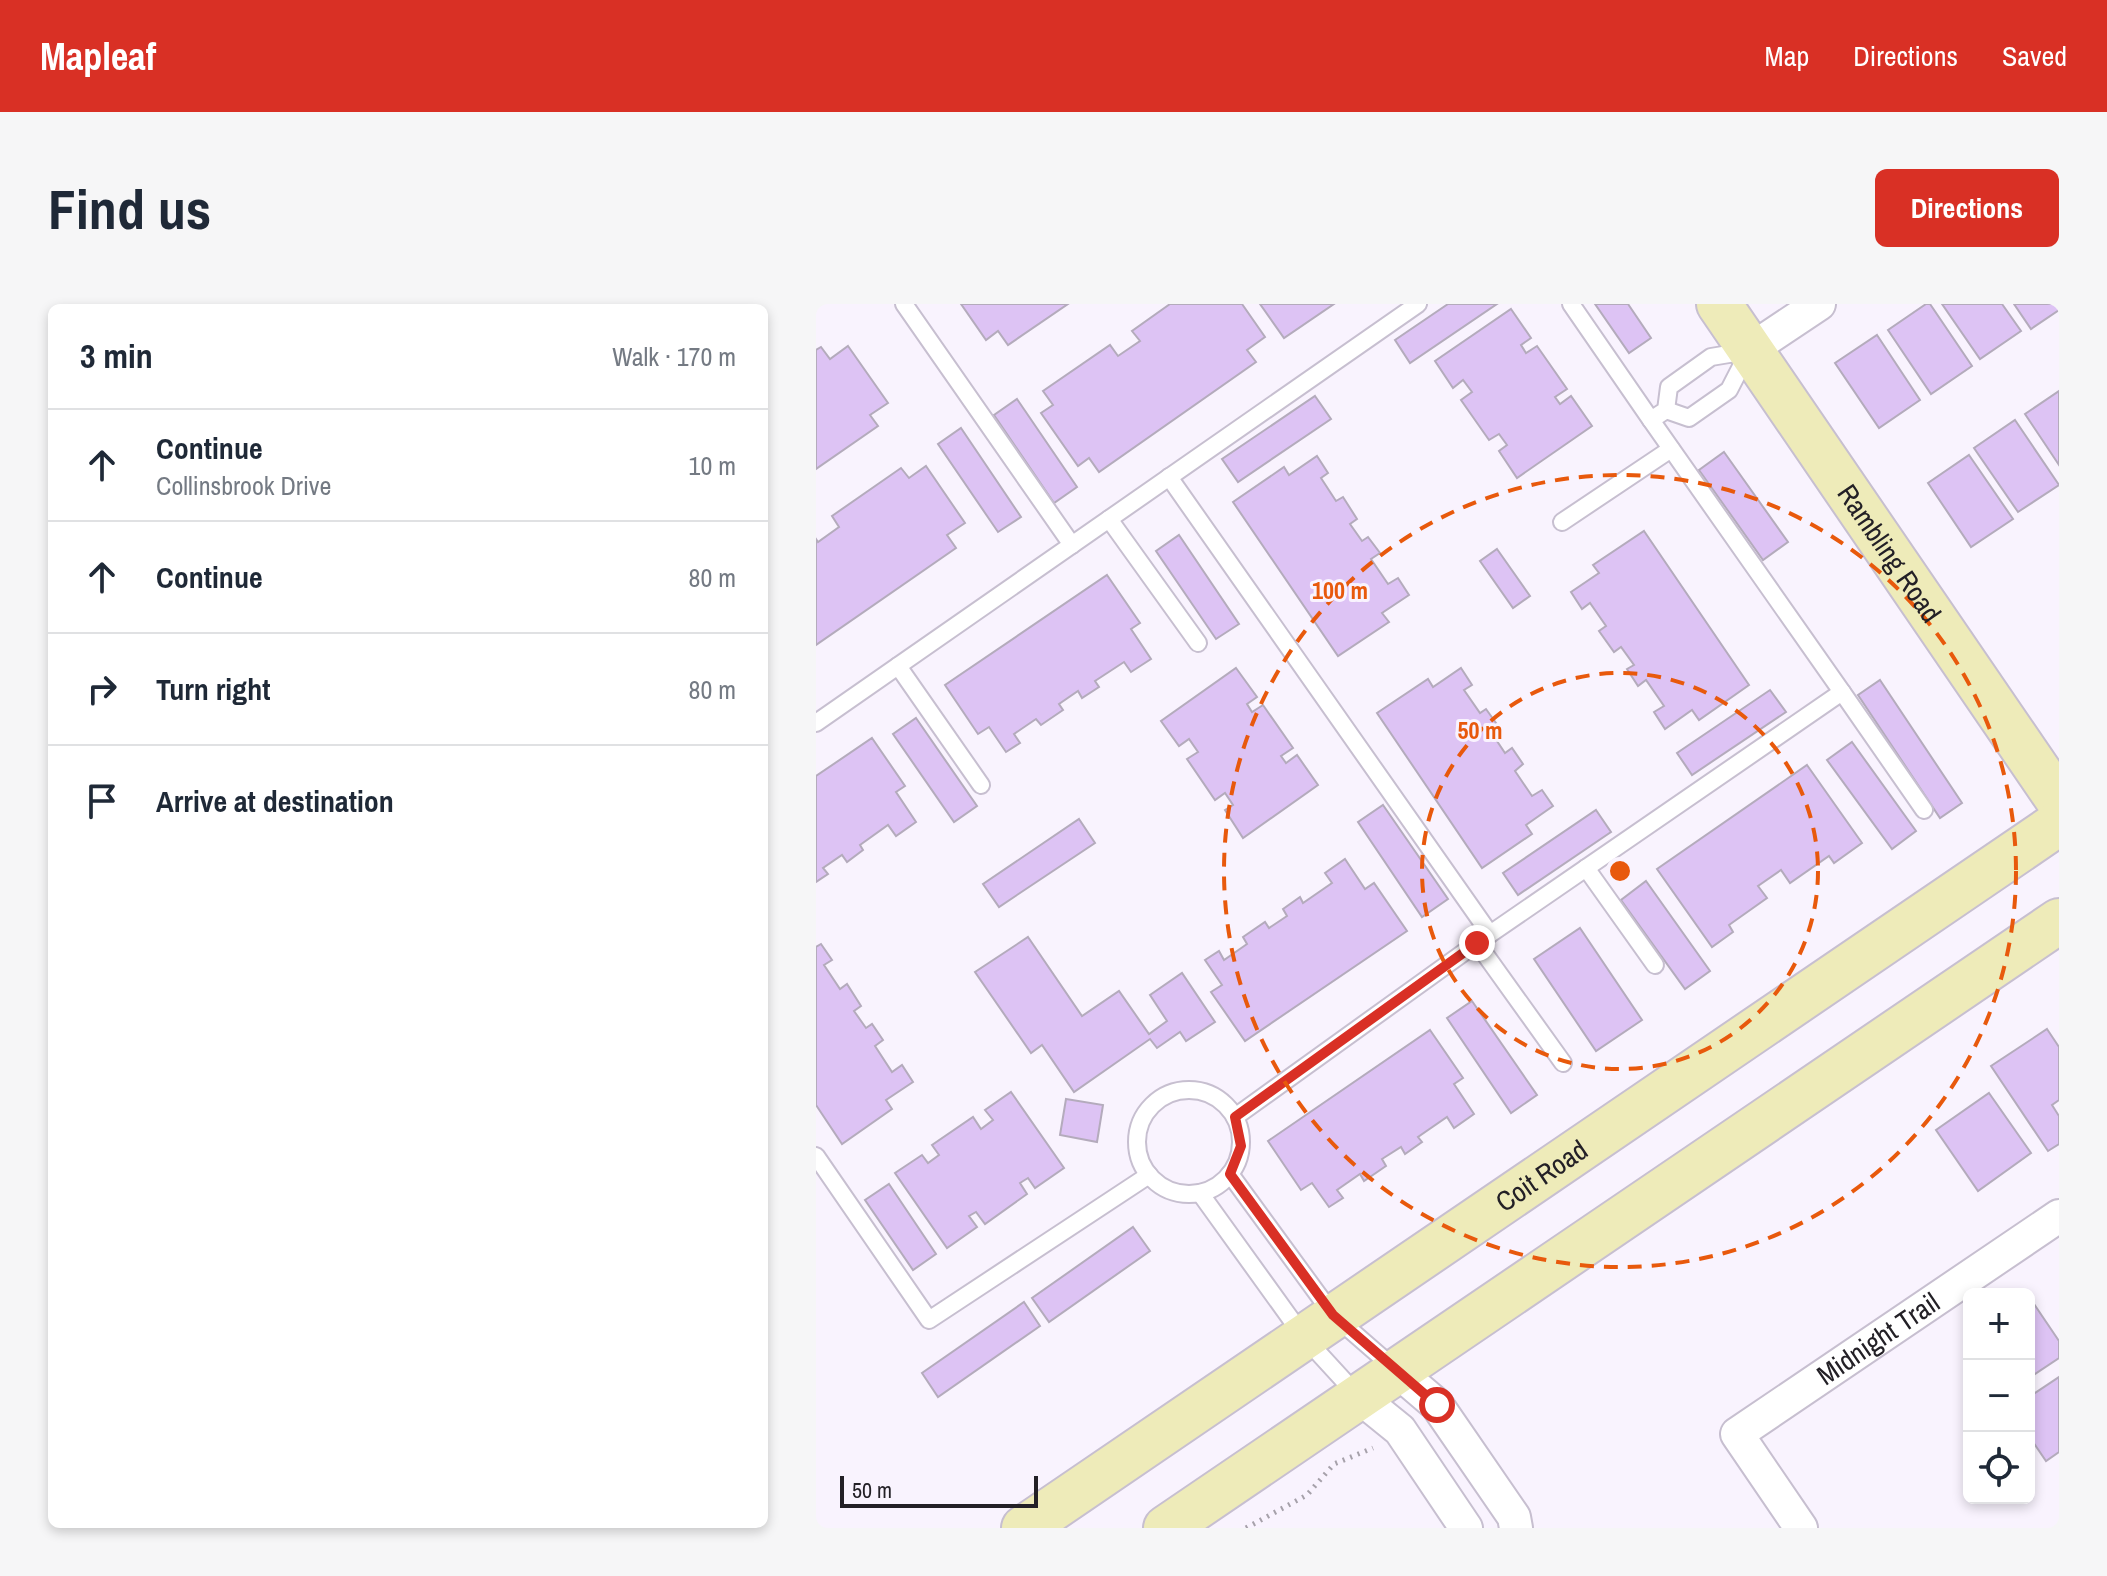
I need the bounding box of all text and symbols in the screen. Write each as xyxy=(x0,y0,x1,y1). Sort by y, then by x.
text: Mapleaf xyxy=(40,31,156,82)
text: Map xyxy=(1765,37,1809,75)
text: Directions xyxy=(1853,37,1958,75)
text: Saved xyxy=(2002,37,2067,75)
button: Directions xyxy=(1875,169,2059,247)
text: Find us xyxy=(48,171,211,246)
text: 3 min xyxy=(80,333,153,379)
text: Walk · 170 m xyxy=(612,339,736,374)
text: Continue xyxy=(156,428,263,468)
icon: ahead xyxy=(80,443,124,487)
text: 10 m xyxy=(689,448,736,483)
text: Collinsbrook Drive xyxy=(156,468,331,503)
street label: Rambling Road xyxy=(1829,477,1950,630)
icon: ahead xyxy=(80,555,124,599)
text: Continue xyxy=(156,557,263,597)
text: 80 m xyxy=(689,560,736,595)
text: 100 m xyxy=(1312,574,1368,606)
icon: right xyxy=(80,667,124,711)
text: Turn right xyxy=(156,669,270,709)
text: 80 m xyxy=(689,672,736,707)
text: 50 m xyxy=(1458,714,1502,746)
icon: arrive xyxy=(80,779,124,823)
text: Arrive at destination xyxy=(156,781,394,821)
centre of rings xyxy=(1606,857,1634,885)
route end xyxy=(1459,925,1495,961)
street label: Coit Road xyxy=(1488,1131,1595,1220)
street label: Midnight Trail xyxy=(1809,1283,1947,1394)
map controls xyxy=(1963,1288,2035,1504)
button: + xyxy=(1963,1288,2035,1360)
button: − xyxy=(1963,1360,2035,1432)
route start xyxy=(1419,1387,1455,1423)
button: locate xyxy=(1963,1432,2035,1504)
scale bar xyxy=(840,1472,1038,1508)
text: 50 m xyxy=(852,1475,892,1505)

